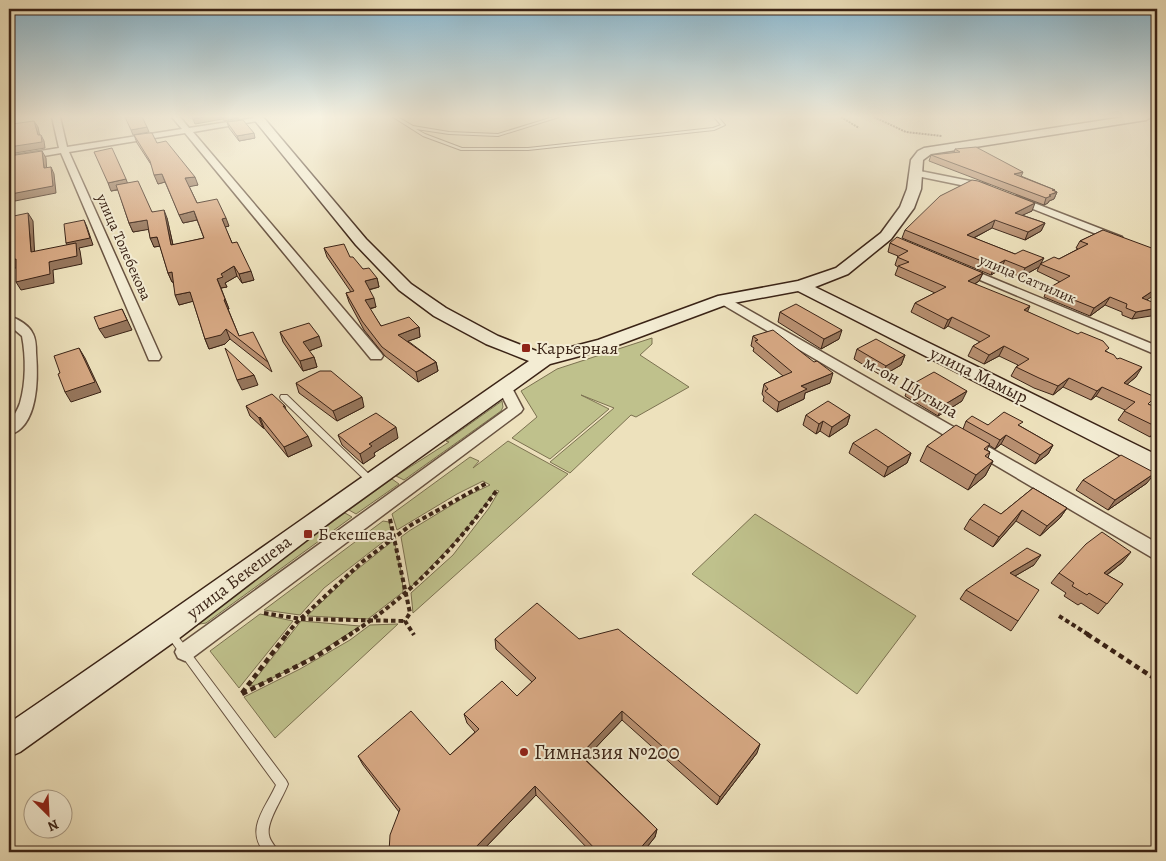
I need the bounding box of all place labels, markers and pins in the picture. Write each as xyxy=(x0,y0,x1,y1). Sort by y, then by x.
place label: Карьерная xyxy=(536,336,618,360)
marker: Карьерная xyxy=(520,342,532,354)
place label: Бекешева xyxy=(318,522,395,546)
marker: Бекешева xyxy=(302,528,314,540)
place label: Гимназия №200 xyxy=(534,738,680,766)
marker: Гимназия №200 xyxy=(518,746,530,758)

